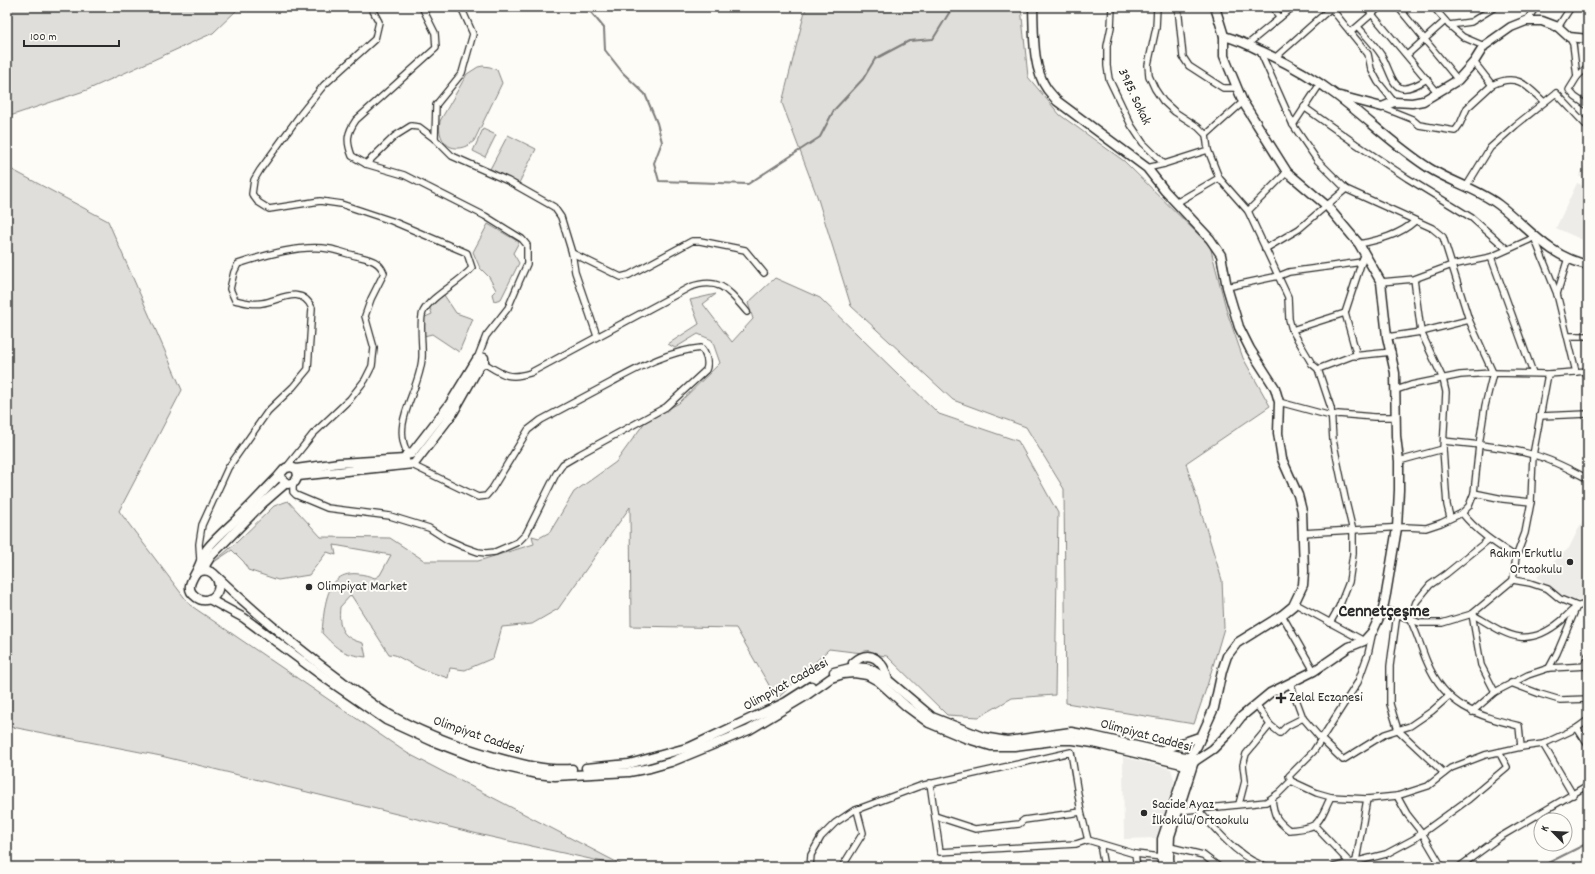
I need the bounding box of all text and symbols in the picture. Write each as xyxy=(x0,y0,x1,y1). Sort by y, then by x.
scale bar xyxy=(24,22,119,48)
text: 100 m xyxy=(30,29,57,46)
street label: 3985. Sokak xyxy=(1112,65,1156,129)
place label: Rakım Erkutlu Ortaokulu xyxy=(1490,544,1562,580)
marker: Rakım Erkutlu Ortaokulu xyxy=(1565,557,1575,567)
place label: Olimpiyat Market xyxy=(317,577,407,597)
marker: Olimpiyat Market xyxy=(304,582,314,592)
district label: Cennetçeşme xyxy=(1338,600,1430,625)
street label: Olimpiyat Caddesi xyxy=(740,653,833,717)
place label: Zelal Eczanesi xyxy=(1289,688,1363,708)
marker: Zelal Eczanesi xyxy=(1276,693,1286,703)
street label: Olimpiyat Caddesi xyxy=(430,711,526,761)
street label: Olimpiyat Caddesi xyxy=(1098,714,1195,758)
place label: Sacide Ayaz İlkokulu/Ortaokulu xyxy=(1152,795,1249,831)
marker: Sacide Ayaz İlkokulu/Ortaokulu xyxy=(1139,808,1149,818)
north arrow xyxy=(1533,812,1573,852)
text: K xyxy=(1537,823,1554,834)

